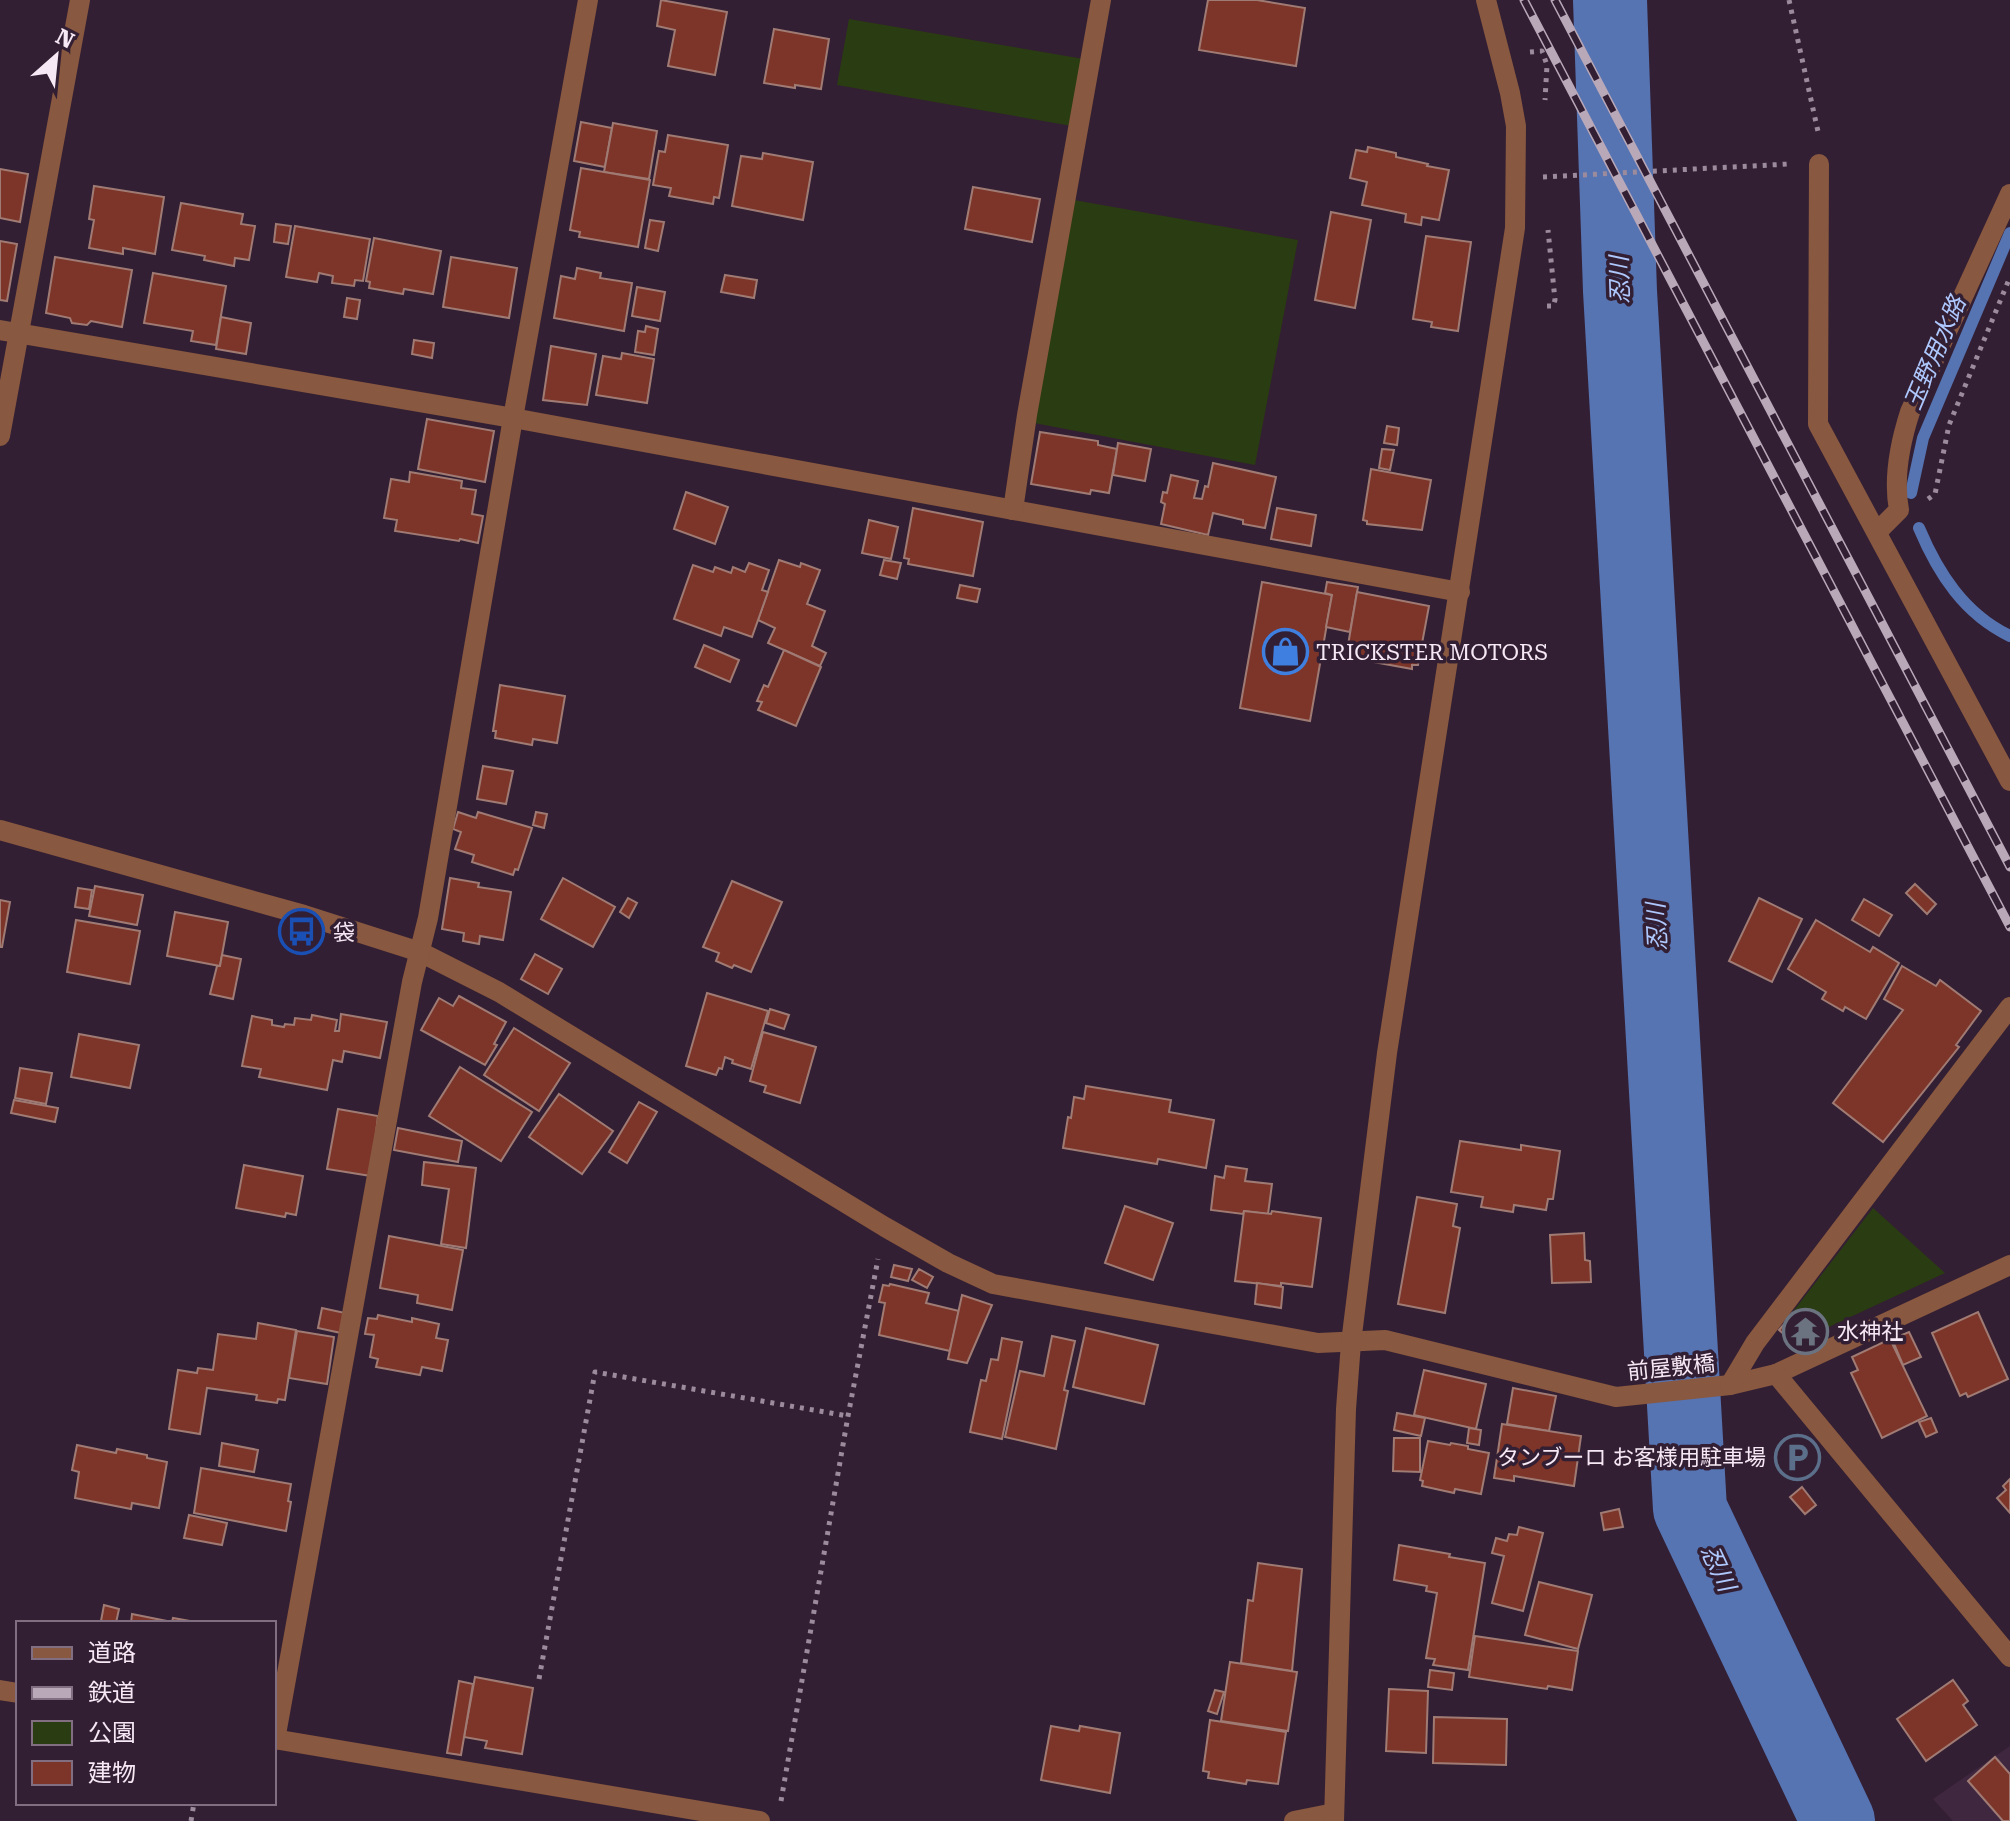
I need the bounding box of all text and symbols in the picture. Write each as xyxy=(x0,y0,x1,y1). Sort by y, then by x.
north arrow xyxy=(16,16,96,96)
text: N xyxy=(52,24,78,54)
water label: 忍川 xyxy=(1605,253,1635,304)
water label: 玉野用水路 xyxy=(1899,290,1972,414)
shop icon: TRICKSTER MOTORS xyxy=(1261,628,1309,676)
place label: TRICKSTER MOTORS xyxy=(1316,640,1548,665)
water label: 忍川 xyxy=(1642,899,1672,952)
bus stop icon: 袋 xyxy=(278,908,326,956)
place label: 袋 xyxy=(333,920,355,945)
temple icon: 水神社 xyxy=(1782,1307,1830,1355)
place label: 水神社 xyxy=(1837,1319,1903,1344)
street label: 前屋敷橋 xyxy=(1626,1350,1716,1385)
parking icon: タンブーロ お客様用駐車場 xyxy=(1773,1433,1821,1481)
place label: タンブーロ お客様用駐車場 xyxy=(1497,1445,1766,1470)
water label: 忍川 xyxy=(1695,1540,1742,1598)
legend xyxy=(16,1621,276,1805)
text: 道路 xyxy=(88,1639,136,1667)
text: 鉄道 xyxy=(88,1679,136,1707)
text: 公園 xyxy=(88,1719,136,1747)
text: 建物 xyxy=(88,1759,136,1787)

